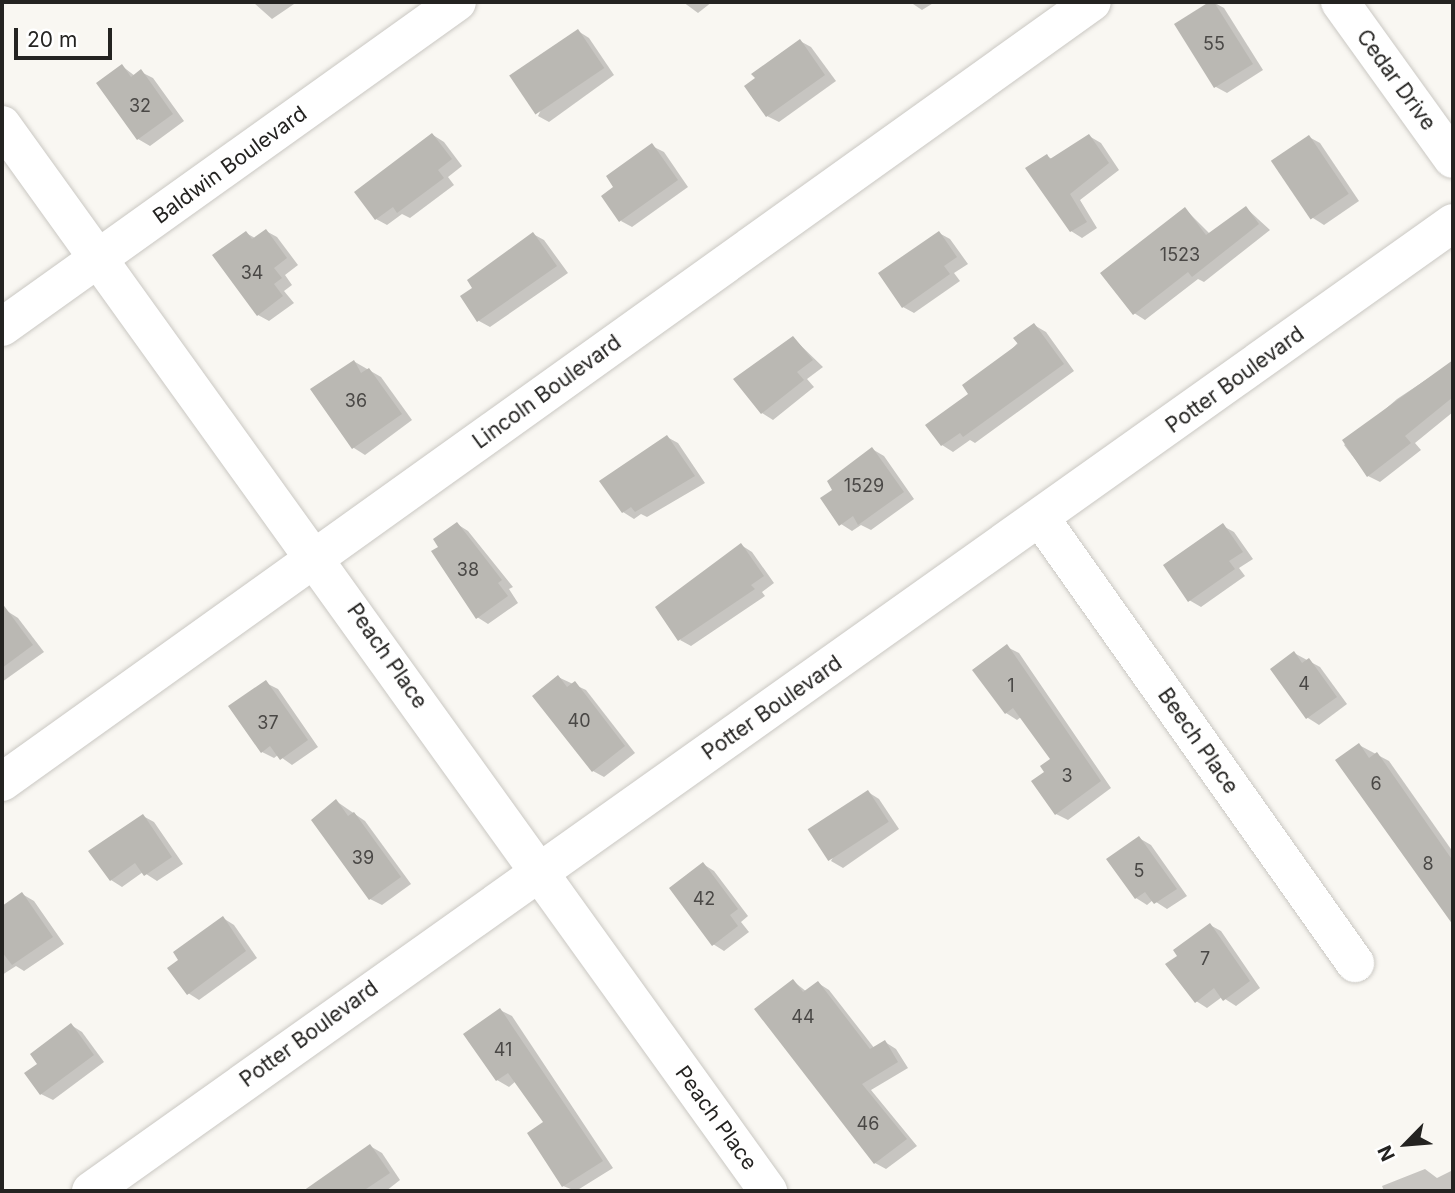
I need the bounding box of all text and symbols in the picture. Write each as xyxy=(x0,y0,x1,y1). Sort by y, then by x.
scale bar xyxy=(18,14,116,58)
street label: Cedar Drive xyxy=(1351,25,1441,135)
text: 20 m xyxy=(27,27,77,52)
house number: 55 xyxy=(1203,33,1225,55)
house number: 32 xyxy=(129,95,151,117)
street label: Baldwin Boulevard xyxy=(148,101,312,229)
house number: 1523 xyxy=(1160,244,1200,266)
house number: 34 xyxy=(241,262,263,284)
street label: Potter Boulevard xyxy=(1161,321,1309,439)
street label: Lincoln Boulevard xyxy=(468,330,626,454)
house number: 36 xyxy=(345,390,367,412)
house number: 1529 xyxy=(844,475,884,497)
house number: 38 xyxy=(457,559,479,581)
street label: Peach Place xyxy=(342,599,432,713)
street label: Potter Boulevard xyxy=(697,650,847,766)
house number: 4 xyxy=(1298,673,1310,695)
house number: 1 xyxy=(1007,675,1015,697)
street label: Beech Place xyxy=(1152,683,1244,799)
house number: 40 xyxy=(568,710,590,732)
house number: 37 xyxy=(257,712,279,734)
house number: 3 xyxy=(1061,765,1073,787)
house number: 6 xyxy=(1370,773,1382,795)
house number: 39 xyxy=(352,847,374,869)
house number: 8 xyxy=(1422,853,1434,875)
house number: 5 xyxy=(1134,860,1144,882)
house number: 42 xyxy=(693,888,715,910)
house number: 7 xyxy=(1200,948,1210,970)
street label: Potter Boulevard xyxy=(235,975,383,1093)
house number: 44 xyxy=(791,1006,815,1028)
house number: 41 xyxy=(494,1039,512,1061)
street label: Peach Place xyxy=(670,1061,762,1175)
north arrow xyxy=(1371,1109,1441,1179)
house number: 46 xyxy=(857,1113,879,1135)
text: N xyxy=(1373,1142,1400,1165)

